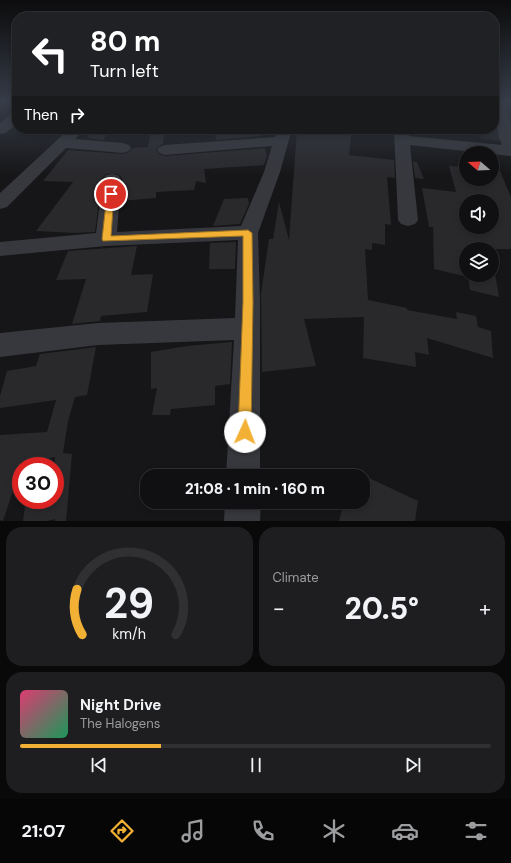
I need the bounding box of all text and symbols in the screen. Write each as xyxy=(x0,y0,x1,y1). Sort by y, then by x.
text: 80 m xyxy=(90,23,160,60)
icon: left xyxy=(24,28,76,80)
text: Turn left xyxy=(90,59,159,83)
icon: right xyxy=(66,104,88,126)
text: Then xyxy=(24,105,58,125)
north arrow xyxy=(459,146,499,186)
map controls xyxy=(459,146,499,282)
pin xyxy=(94,177,128,211)
icon: arrive xyxy=(100,183,122,205)
button: sound xyxy=(459,194,499,234)
button: layers xyxy=(459,242,499,282)
position arrow xyxy=(224,411,266,453)
speed limit sign: 30 xyxy=(12,457,64,509)
text: 21:08 · 1 min · 160 m xyxy=(185,479,325,499)
text: Climate xyxy=(273,569,319,586)
text: 29 xyxy=(104,576,154,630)
text: 20.5° xyxy=(344,589,419,628)
text: − xyxy=(273,594,285,623)
text: + xyxy=(479,594,491,623)
text: km/h xyxy=(112,624,146,642)
text: Night Drive xyxy=(80,695,161,715)
text: The Halogens xyxy=(80,715,160,732)
icon: previous xyxy=(88,754,110,776)
icon: pause xyxy=(245,754,267,776)
icon: next xyxy=(402,754,424,776)
icon: directions xyxy=(108,817,136,845)
icon: music xyxy=(179,817,207,845)
icon: phone xyxy=(249,817,277,845)
icon: climate xyxy=(320,817,348,845)
icon: car xyxy=(391,817,419,845)
icon: filters xyxy=(462,817,490,845)
text: 21:07 xyxy=(21,819,65,843)

